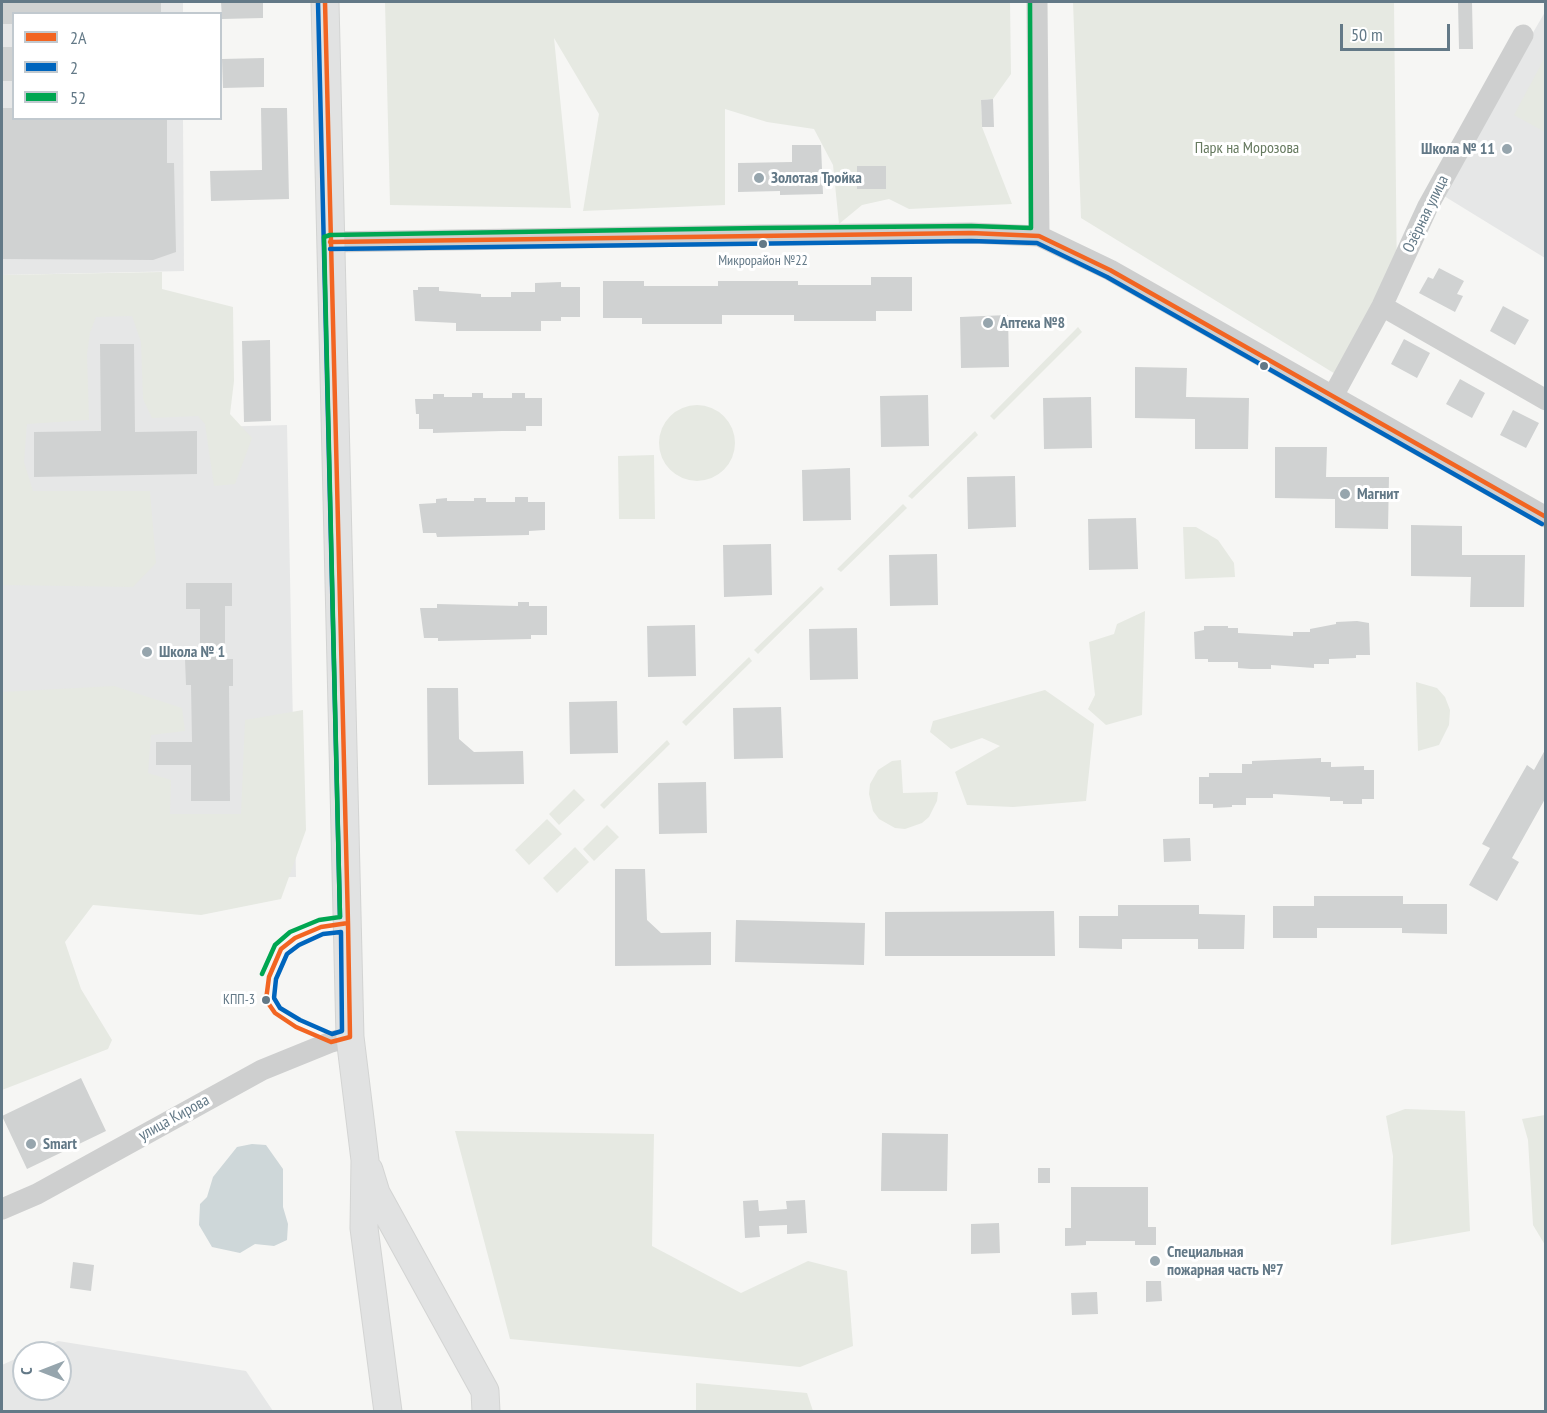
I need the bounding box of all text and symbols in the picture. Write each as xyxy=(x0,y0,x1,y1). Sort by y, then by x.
legend xyxy=(12,12,222,120)
scale bar xyxy=(1343,12,1452,50)
text: 50 m xyxy=(1351,23,1383,46)
text: 2А xyxy=(70,26,87,49)
text: 2 xyxy=(70,56,78,79)
text: 52 xyxy=(70,86,86,109)
park label: Парк на Морозова xyxy=(1195,138,1299,158)
place label: Школа № 11 xyxy=(1421,139,1495,159)
marker: Школа № 11 xyxy=(1500,142,1514,156)
place label: Золотая Тройка xyxy=(771,168,862,188)
marker: Золотая Тройка xyxy=(752,171,766,185)
street label: Озёрная улица xyxy=(1399,172,1453,256)
marker: Микрорайон №22 xyxy=(757,238,769,250)
place label: Микрорайон №22 xyxy=(718,253,808,269)
place label: Аптека №8 xyxy=(1000,313,1065,333)
marker: Аптека №8 xyxy=(981,316,995,330)
unlabelled marker xyxy=(1258,360,1270,372)
place label: Магнит xyxy=(1357,484,1399,504)
marker: Магнит xyxy=(1338,487,1352,501)
place label: Школа № 1 xyxy=(159,642,225,662)
marker: Школа № 1 xyxy=(140,645,154,659)
place label: КПП-3 xyxy=(223,992,255,1008)
marker: КПП-3 xyxy=(260,994,272,1006)
street label: улица Кирова xyxy=(135,1091,213,1145)
place label: Smart xyxy=(43,1134,77,1154)
marker: Smart xyxy=(24,1137,38,1151)
place label: Специальная пожарная часть №7 xyxy=(1167,1242,1284,1280)
marker: Специальная пожарная часть №7 xyxy=(1148,1254,1162,1268)
north arrow xyxy=(12,1341,72,1401)
text: С xyxy=(16,1367,36,1375)

